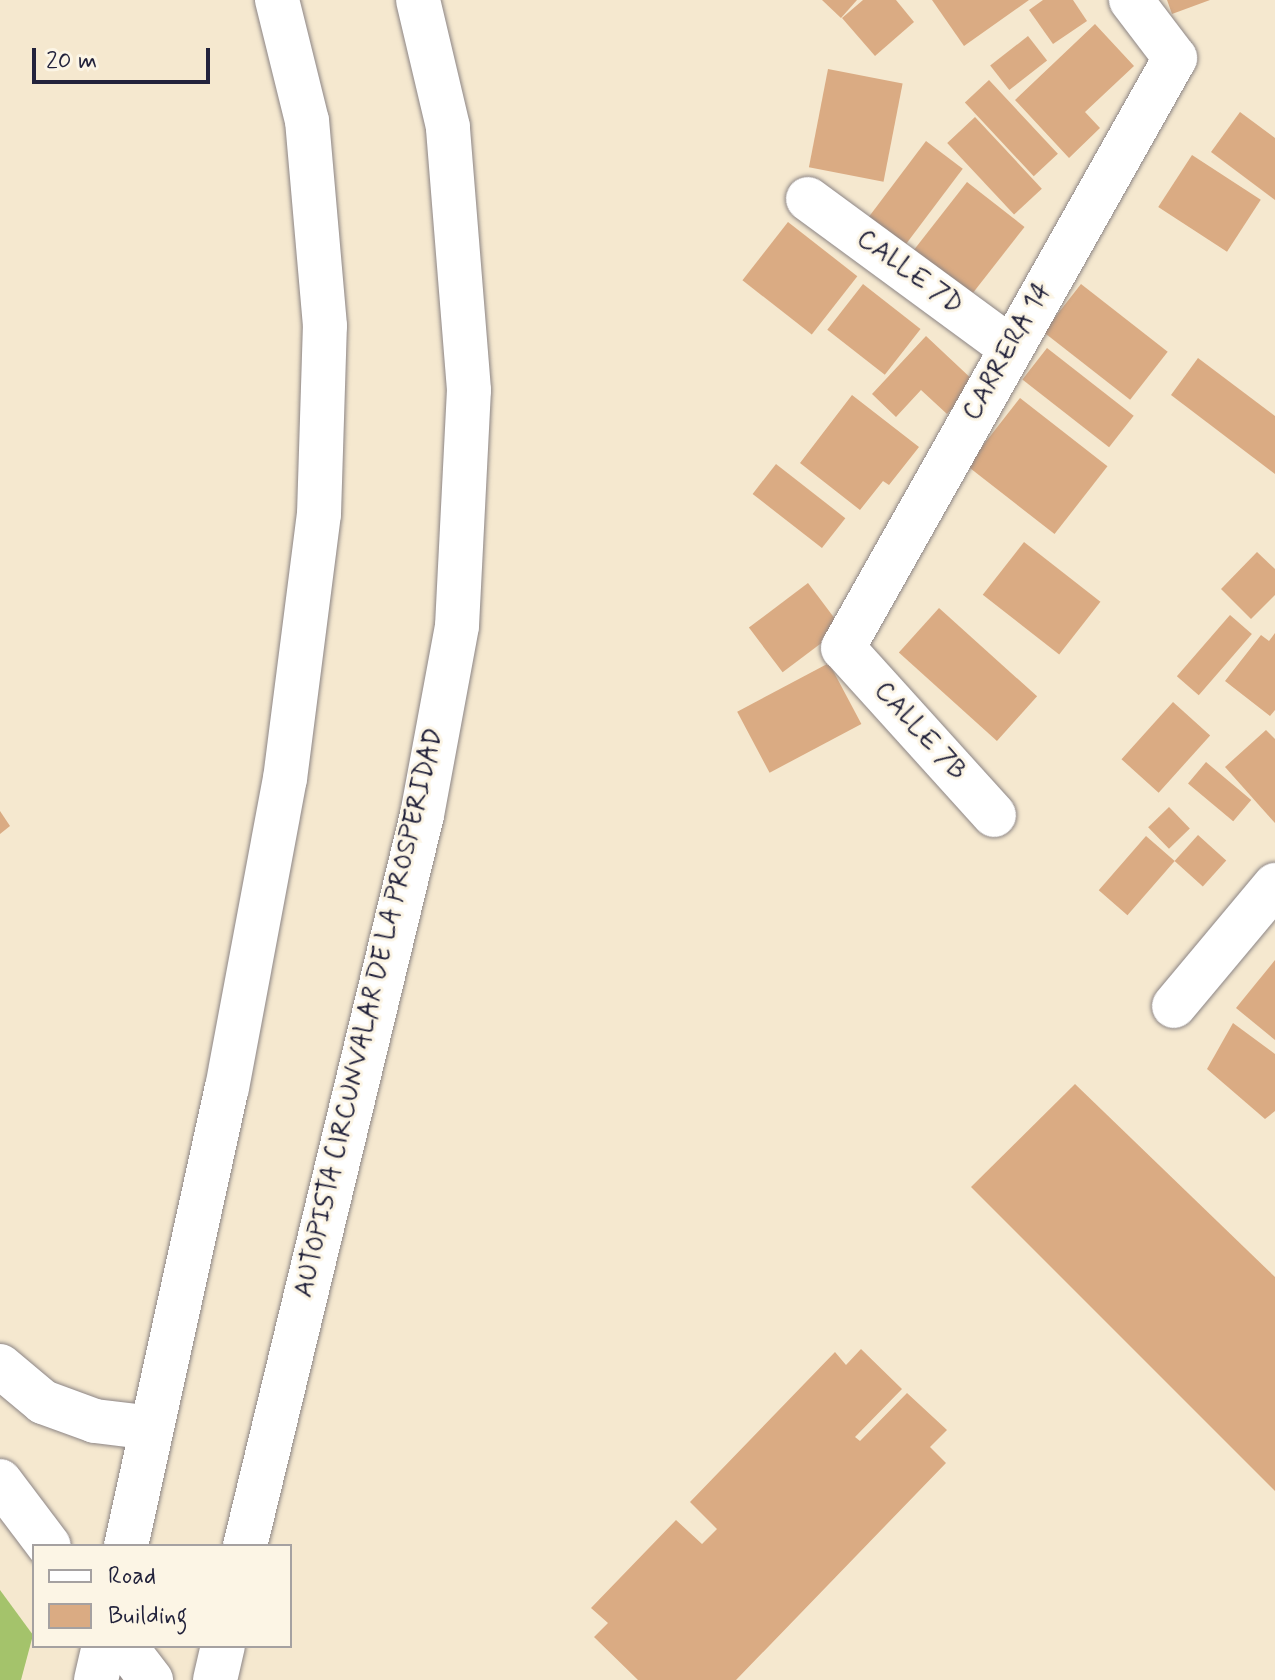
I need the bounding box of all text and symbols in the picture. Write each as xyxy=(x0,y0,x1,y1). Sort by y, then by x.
scale bar xyxy=(36,32,214,82)
text: 20 m xyxy=(46,46,97,77)
street label: CALLE 7D xyxy=(850,224,968,322)
street label: CARRERA 14 xyxy=(957,278,1059,426)
street label: CALLE 7B xyxy=(867,676,971,788)
street label: AUTOPISTA CIRCUNVALAR DE LA PROSPERIDAD xyxy=(290,728,450,1298)
legend xyxy=(32,1544,292,1648)
text: Road xyxy=(108,1561,156,1592)
text: Building xyxy=(108,1601,188,1632)

